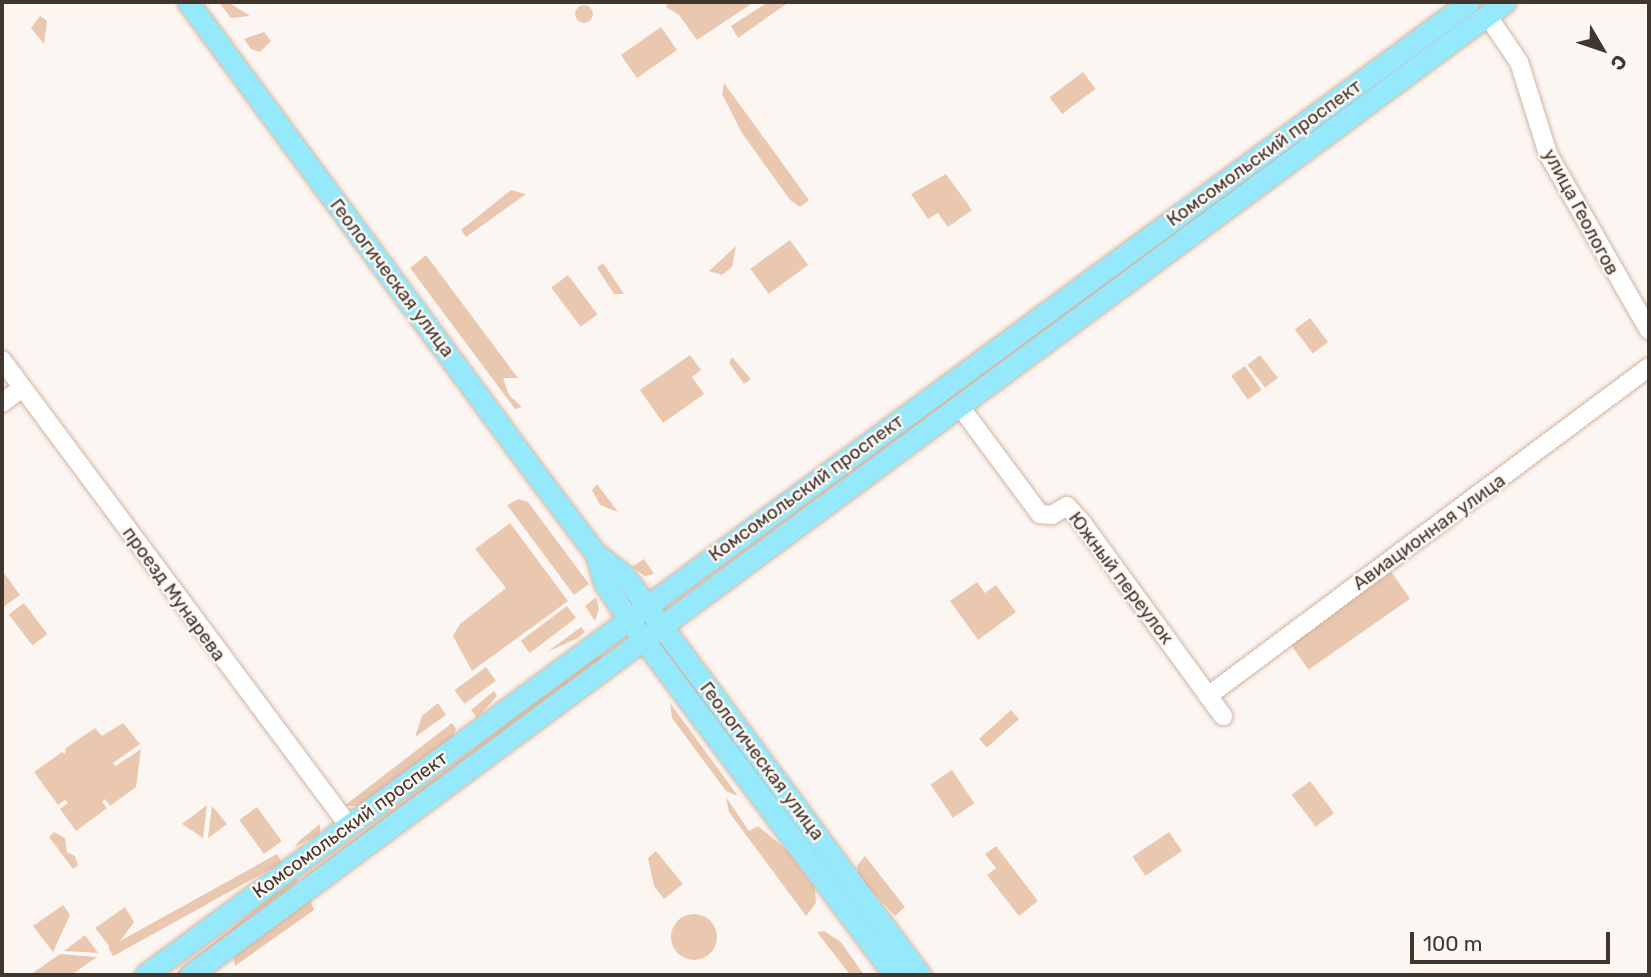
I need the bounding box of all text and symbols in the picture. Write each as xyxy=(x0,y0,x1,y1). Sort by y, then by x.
north arrow xyxy=(1567,14,1637,84)
text: С xyxy=(1606,50,1632,75)
street label: Комсомольский проспект xyxy=(1162,75,1366,231)
street label: улица Геологов xyxy=(1538,145,1624,279)
street label: Геологическая улица xyxy=(325,194,459,362)
street label: Комсомольский проспект xyxy=(704,410,908,566)
street label: Авиационная улица xyxy=(1348,469,1510,595)
street label: Южный переулок xyxy=(1064,507,1178,649)
street label: проезд Мунарева xyxy=(118,522,230,666)
street label: Геологическая улица xyxy=(695,677,829,845)
street label: Комсомольский проспект xyxy=(248,747,452,903)
scale bar xyxy=(1413,918,1612,962)
text: 100 m xyxy=(1423,931,1482,956)

